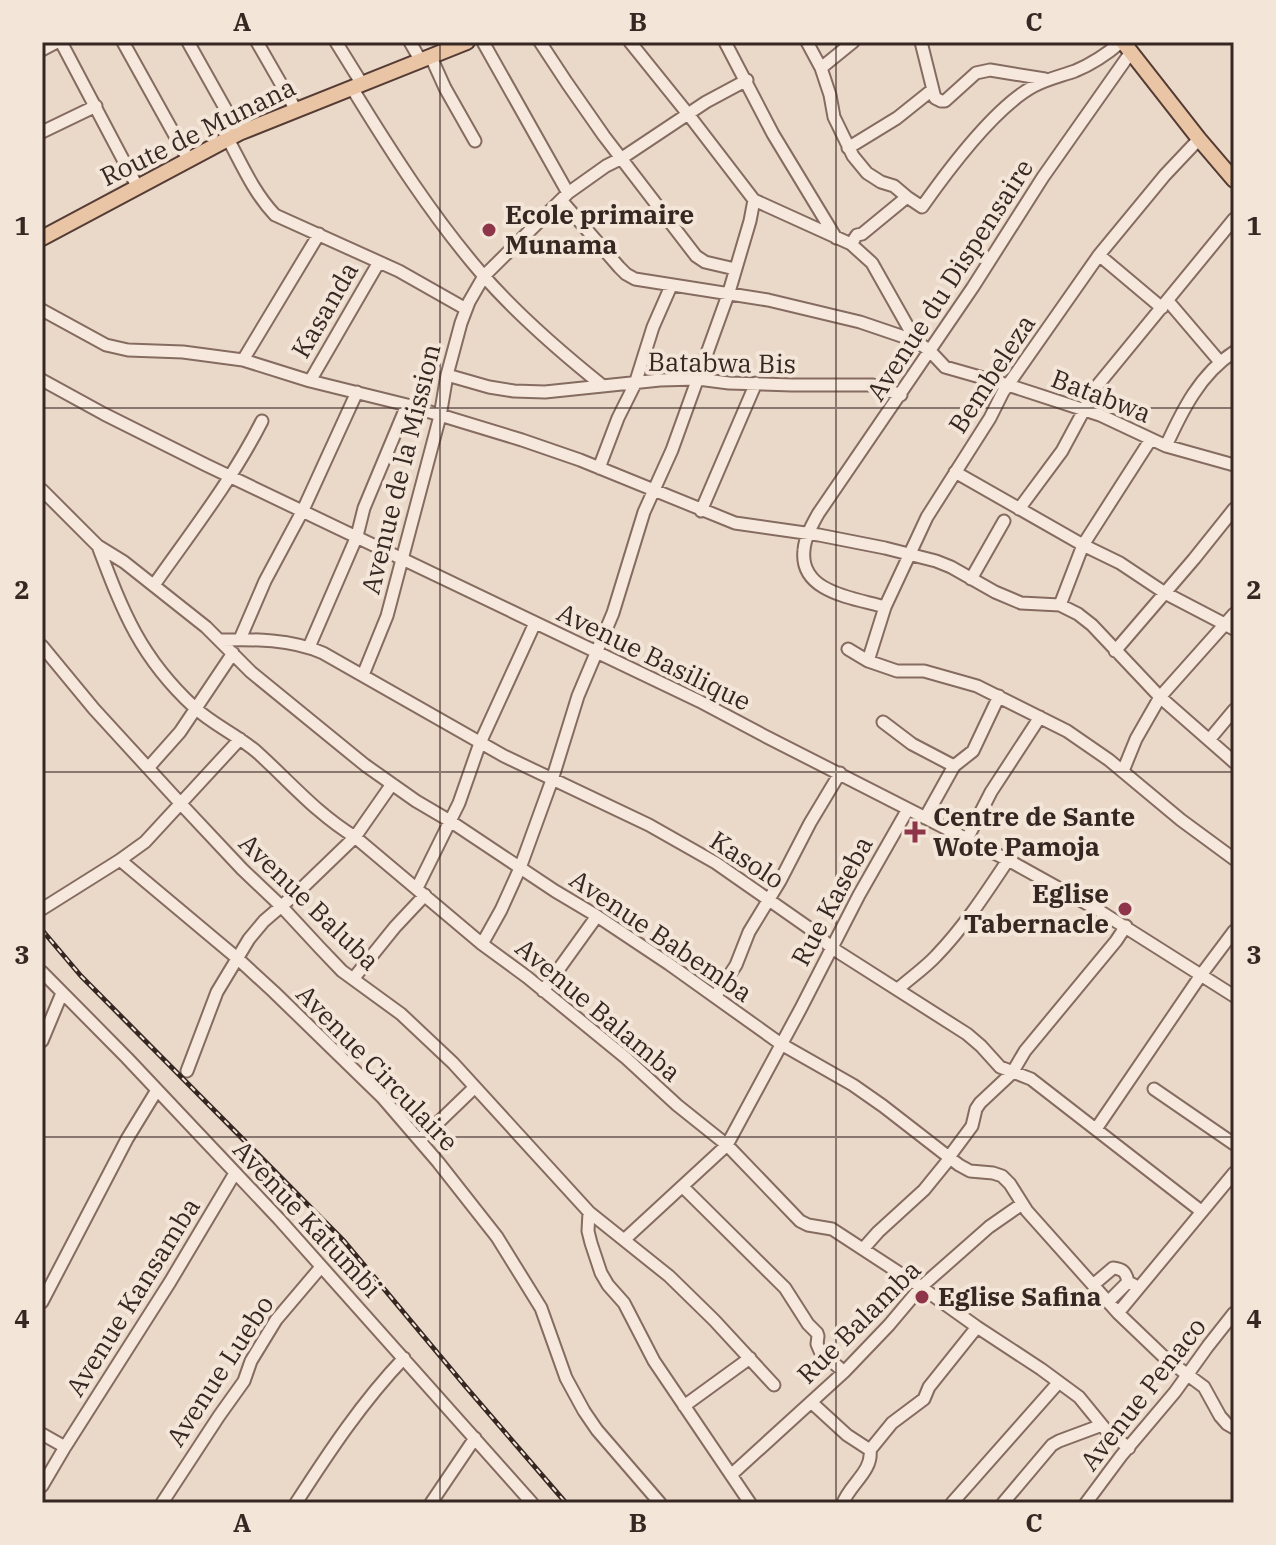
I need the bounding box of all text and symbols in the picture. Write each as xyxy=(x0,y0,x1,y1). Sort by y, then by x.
text: A xyxy=(233,4,251,38)
text: B xyxy=(629,4,647,38)
text: C xyxy=(1025,4,1043,38)
street label: Route de Munana xyxy=(94,69,301,193)
street label: Avenue du Dispensaire xyxy=(858,152,1040,407)
place label: Ecole primaire Munama xyxy=(505,197,694,261)
text: 1 xyxy=(14,208,30,242)
text: 1 xyxy=(1246,208,1262,242)
marker: Ecole primaire Munama xyxy=(480,221,498,239)
street label: Kasanda xyxy=(283,255,365,364)
street label: Bembeleza xyxy=(940,308,1042,439)
street label: Avenue de la Mission xyxy=(352,340,448,597)
street label: Batabwa Bis xyxy=(647,344,797,380)
street label: Batabwa xyxy=(1047,361,1156,430)
text: 2 xyxy=(14,572,30,606)
text: 2 xyxy=(1246,572,1262,606)
street label: Avenue Basilique xyxy=(552,594,757,718)
place label: Centre de Sante Wote Pamoja xyxy=(933,799,1135,863)
marker: Centre de Sante Wote Pamoja xyxy=(904,821,926,843)
street label: Kasolo xyxy=(704,823,791,896)
street label: Avenue Baluba xyxy=(232,826,387,977)
street label: Rue Kaseba xyxy=(783,830,880,971)
street label: Avenue Babemba xyxy=(564,861,759,1009)
place label: Eglise Tabernacle xyxy=(964,876,1109,940)
marker: Eglise Tabernacle xyxy=(1116,900,1134,918)
street label: Avenue Balamba xyxy=(509,930,688,1088)
text: 3 xyxy=(14,937,30,971)
text: 3 xyxy=(1246,937,1262,971)
street label: Avenue Circulaire xyxy=(289,977,466,1158)
street label: Avenue Katumbi xyxy=(226,1132,389,1304)
street label: Avenue Kansamba xyxy=(57,1191,207,1402)
street label: Rue Balamba xyxy=(789,1252,928,1391)
place label: Eglise Safina xyxy=(938,1279,1102,1313)
marker: Eglise Safina xyxy=(913,1288,931,1306)
street label: Avenue Luebo xyxy=(158,1289,281,1452)
text: 4 xyxy=(14,1301,30,1335)
text: 4 xyxy=(1246,1301,1262,1335)
street label: Avenue Penaco xyxy=(1072,1310,1213,1477)
text: A xyxy=(233,1505,251,1539)
text: B xyxy=(629,1505,647,1539)
text: C xyxy=(1025,1505,1043,1539)

